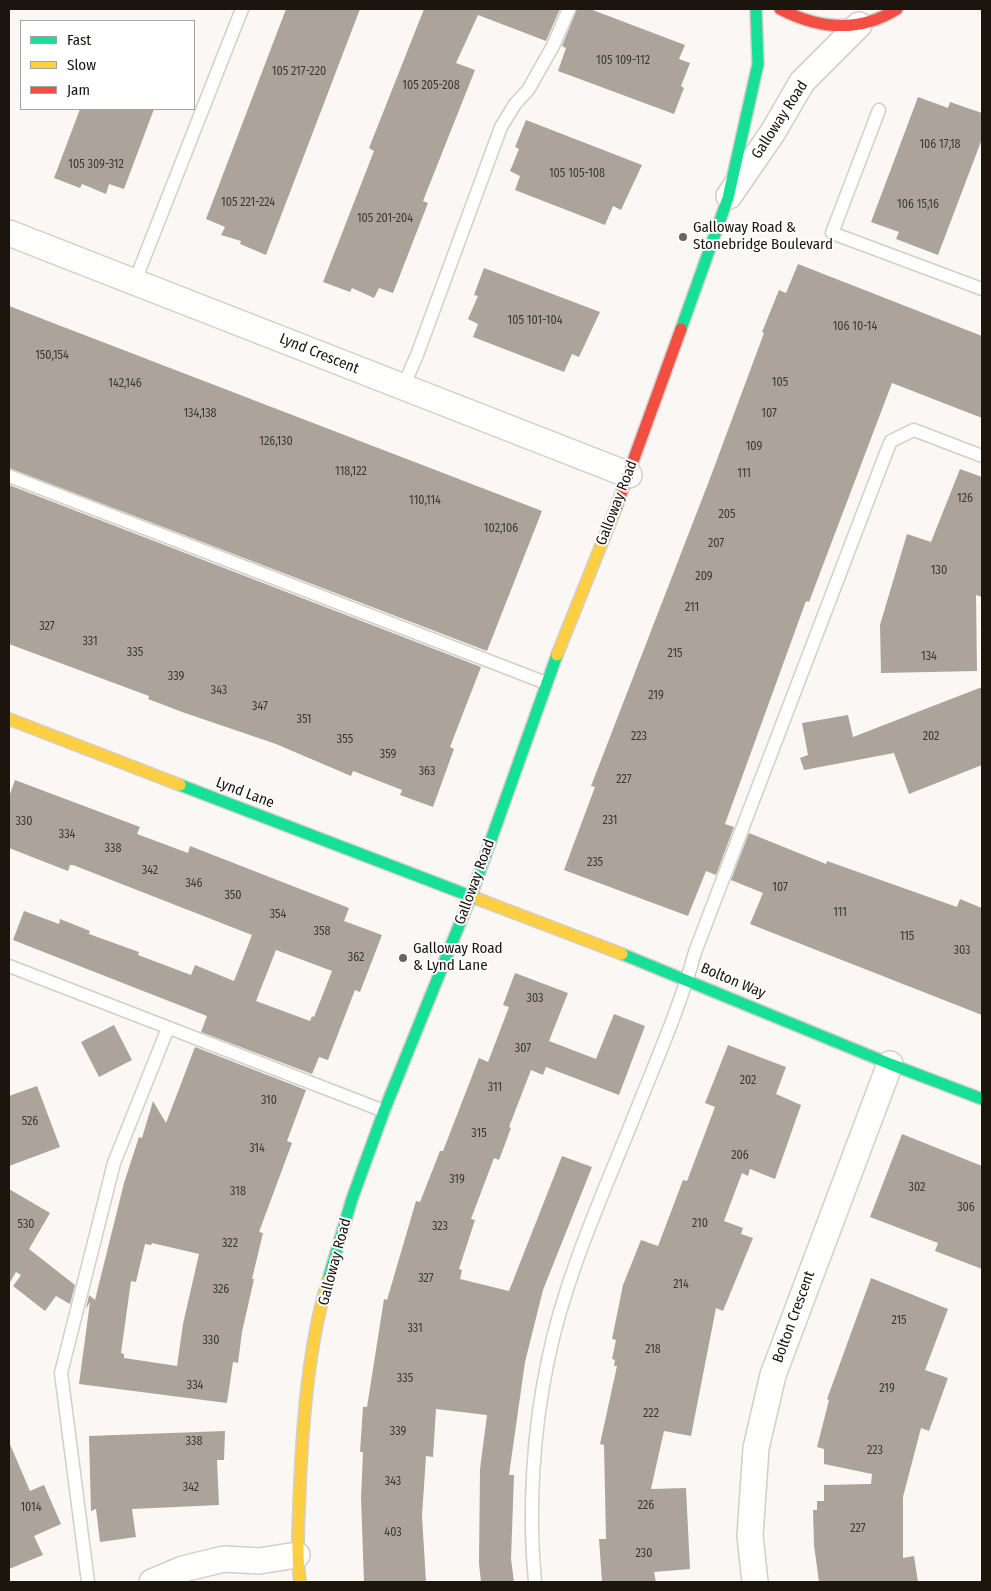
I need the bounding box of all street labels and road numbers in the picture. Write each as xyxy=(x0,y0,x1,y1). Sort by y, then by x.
street label: Galloway Road xyxy=(748,78,812,162)
street label: Lynd Crescent xyxy=(277,330,361,378)
street label: Galloway Road xyxy=(593,458,641,548)
street label: Lynd Lane xyxy=(213,774,277,812)
street label: Galloway Road xyxy=(451,837,499,927)
street label: Bolton Way xyxy=(698,959,768,1003)
street label: Galloway Road xyxy=(315,1216,355,1308)
street label: Bolton Crescent xyxy=(769,1269,819,1365)

